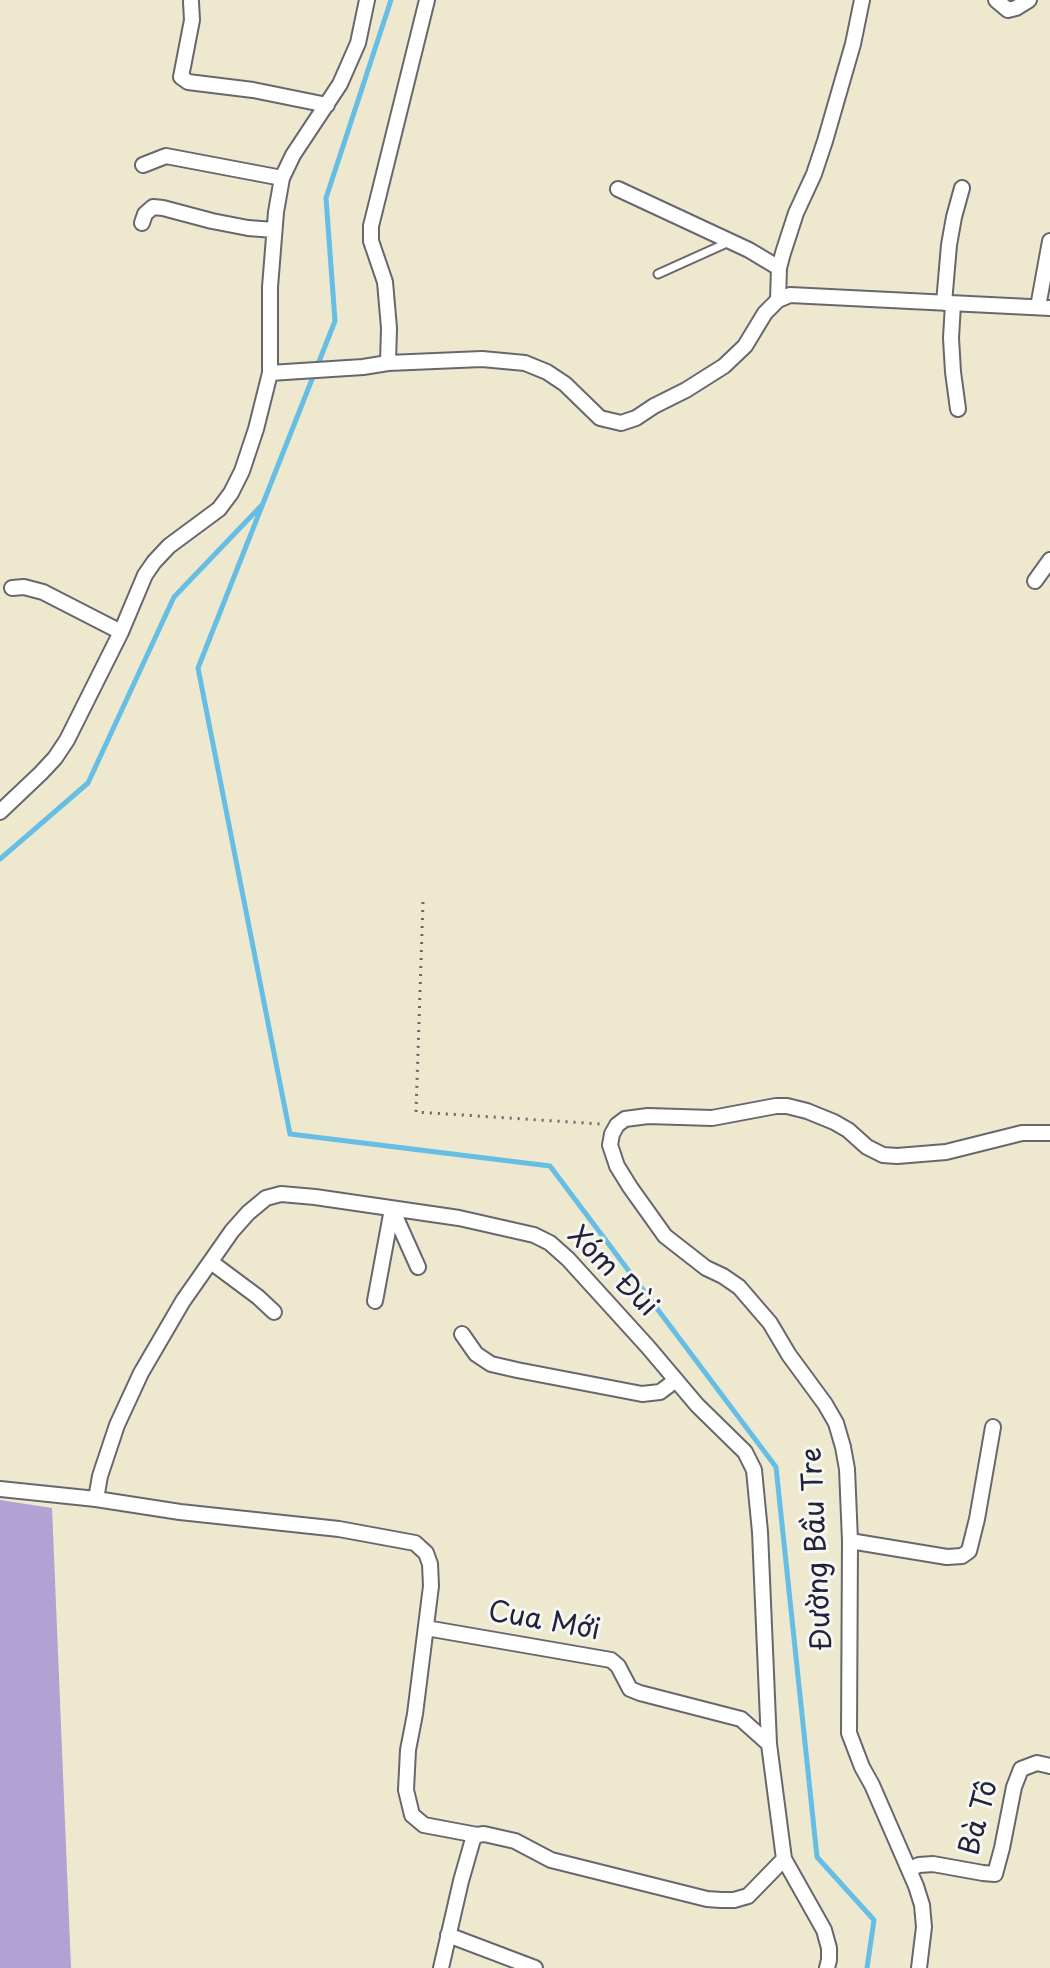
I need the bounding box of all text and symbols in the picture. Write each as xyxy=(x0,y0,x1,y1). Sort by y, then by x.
street label: Xóm Đùi xyxy=(560,1220,664,1324)
street label: Đường Bầu Tre xyxy=(796,1446,840,1652)
street label: Cua Mới xyxy=(485,1596,603,1648)
street label: Bà Tô xyxy=(954,1777,1006,1859)

